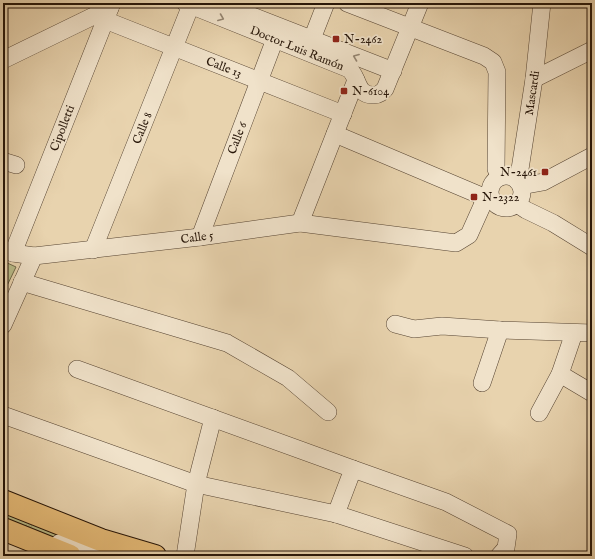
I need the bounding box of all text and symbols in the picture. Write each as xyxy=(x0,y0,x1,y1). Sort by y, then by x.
one-way arrow xyxy=(217,13,224,21)
street label: Doctor Luis Ramón xyxy=(248,23,346,74)
place label: N-2462 xyxy=(344,32,383,47)
marker: N-2462 xyxy=(331,34,341,44)
one-way arrow xyxy=(353,53,360,61)
street label: Calle 13 xyxy=(204,54,244,81)
street label: Mascardi xyxy=(522,70,543,116)
place label: N-6104 xyxy=(352,84,389,99)
marker: N-6104 xyxy=(339,86,349,96)
street label: Cipolletti xyxy=(47,103,79,154)
street label: Calle 8 xyxy=(129,110,156,146)
street label: Calle 6 xyxy=(224,119,251,156)
place label: N-2461 xyxy=(500,165,537,180)
marker: N-2461 xyxy=(540,167,550,177)
place label: N-2322 xyxy=(482,190,520,205)
marker: N-2322 xyxy=(469,192,479,202)
street label: Calle 5 xyxy=(180,228,215,247)

